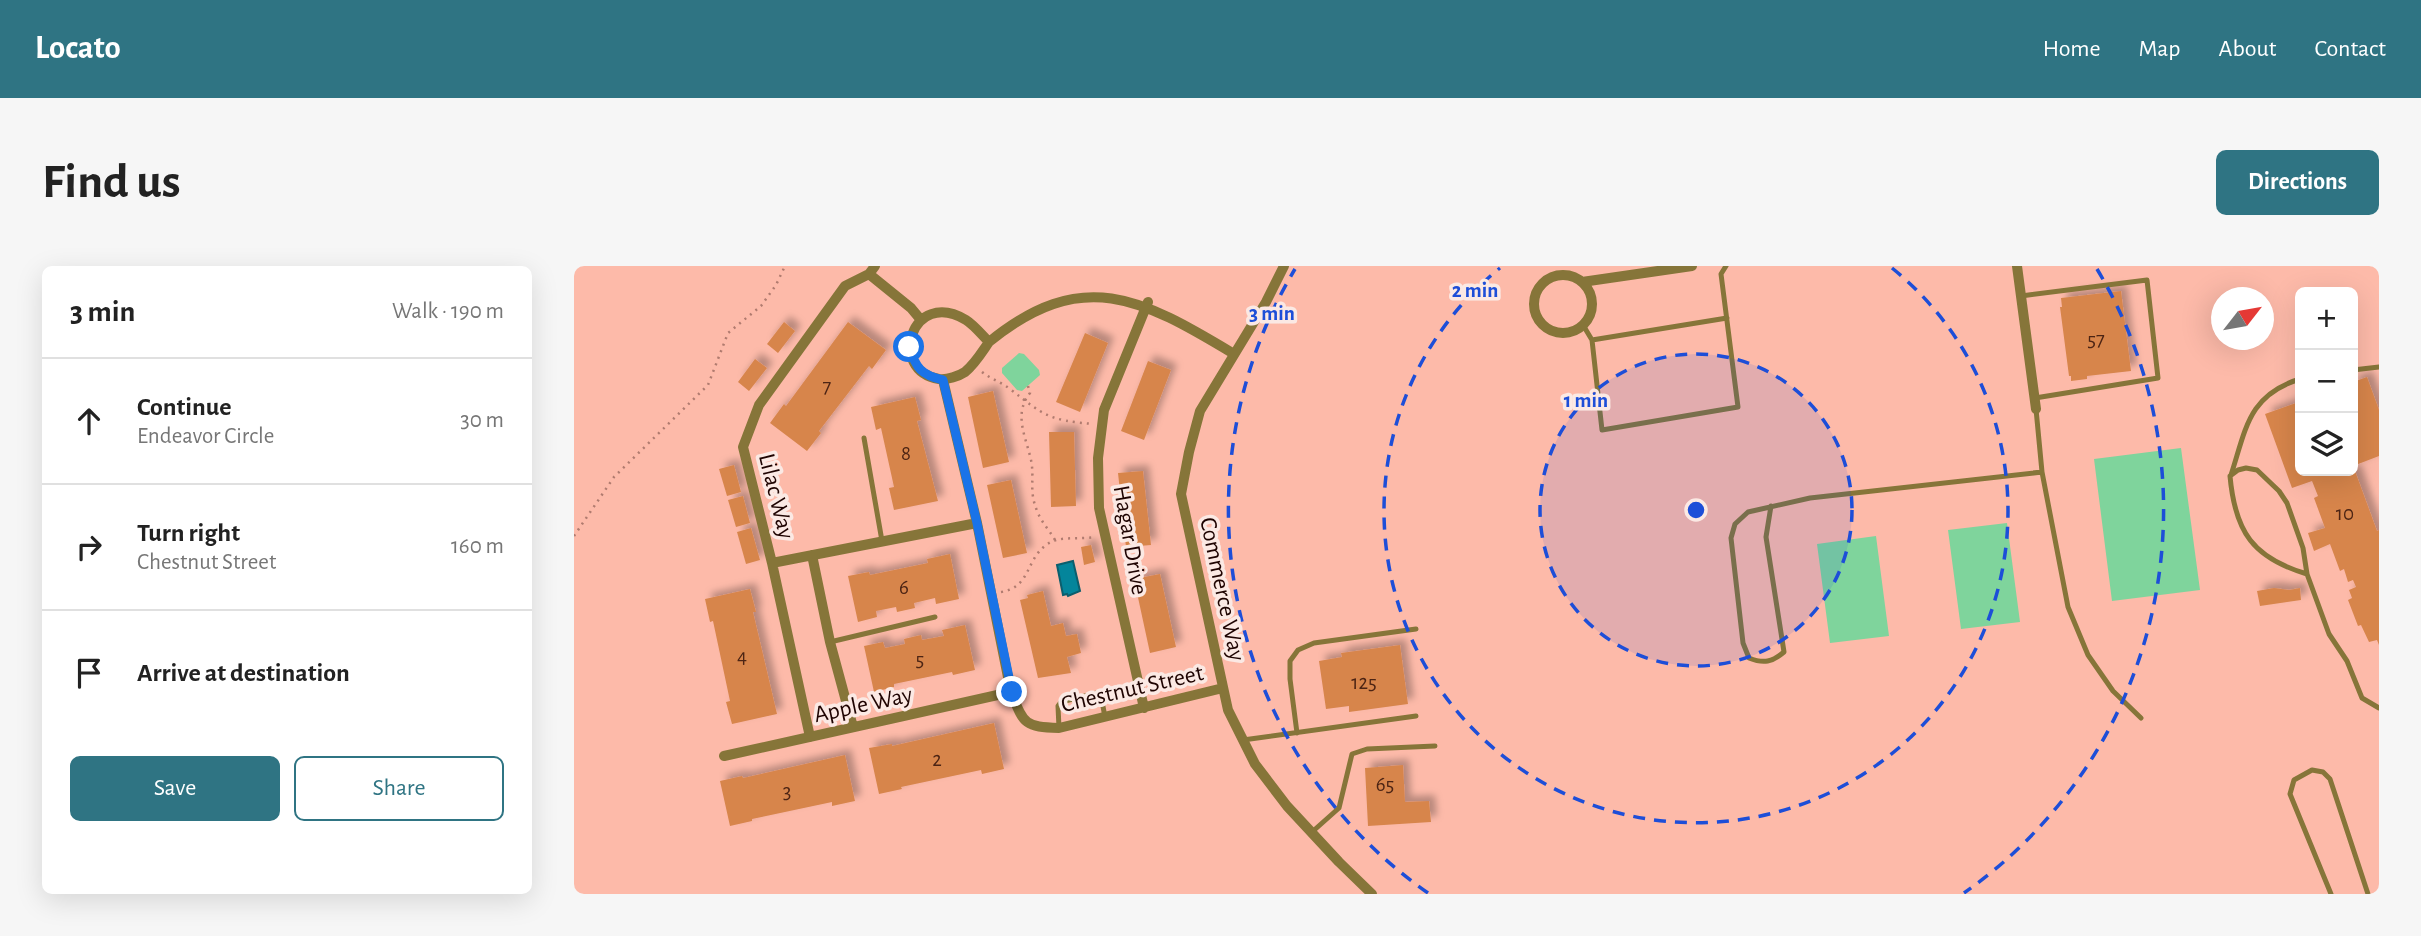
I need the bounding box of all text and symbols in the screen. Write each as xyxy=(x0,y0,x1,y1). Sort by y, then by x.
text: Locato xyxy=(35,32,121,65)
text: Home xyxy=(2043,37,2101,61)
text: Map xyxy=(2139,37,2181,61)
text: About xyxy=(2219,37,2276,61)
text: Contact xyxy=(2314,37,2386,61)
button: Directions xyxy=(2216,150,2379,215)
text: Find us xyxy=(42,158,181,207)
text: 2 min xyxy=(1452,280,1498,301)
north arrow xyxy=(2211,287,2274,350)
map controls xyxy=(2295,287,2358,476)
button: + xyxy=(2295,287,2358,350)
text: 3 min xyxy=(70,297,135,327)
text: Walk · 190 m xyxy=(392,300,504,323)
text: 3 min xyxy=(1249,303,1295,324)
house number: 57 xyxy=(2087,329,2105,350)
route start xyxy=(893,331,924,362)
button: − xyxy=(2295,350,2358,413)
house number: 7 xyxy=(823,376,832,397)
text: 1 min xyxy=(1564,390,1608,411)
text: Continue xyxy=(137,394,232,420)
icon: ahead xyxy=(70,402,108,440)
text: 30 m xyxy=(460,409,504,432)
button: layers xyxy=(2295,413,2358,476)
text: Endeavor Circle xyxy=(137,425,274,448)
house number: 8 xyxy=(901,443,911,464)
street label: Lilac Way xyxy=(754,451,798,541)
street label: Hagar Drive xyxy=(1109,483,1151,597)
centre of rings xyxy=(1684,498,1708,522)
house number: 10 xyxy=(2336,503,2354,524)
street label: Commerce Way xyxy=(1195,515,1249,663)
text: Turn right xyxy=(137,520,240,546)
icon: right xyxy=(70,528,108,566)
text: 160 m xyxy=(451,535,504,558)
text: Chestnut Street xyxy=(137,551,276,574)
house number: 6 xyxy=(899,577,909,598)
house number: 4 xyxy=(737,646,747,667)
house number: 5 xyxy=(916,649,924,670)
icon: arrive xyxy=(70,654,108,692)
text: Arrive at destination xyxy=(137,660,350,686)
street label: Chestnut Street xyxy=(1059,661,1206,717)
house number: 125 xyxy=(1351,672,1377,693)
route end xyxy=(996,676,1027,707)
street label: Apple Way xyxy=(812,683,915,727)
house number: 2 xyxy=(932,749,942,770)
button: Save xyxy=(70,756,280,821)
button: Share xyxy=(294,756,504,821)
house number: 65 xyxy=(1376,774,1394,795)
house number: 3 xyxy=(783,781,791,802)

